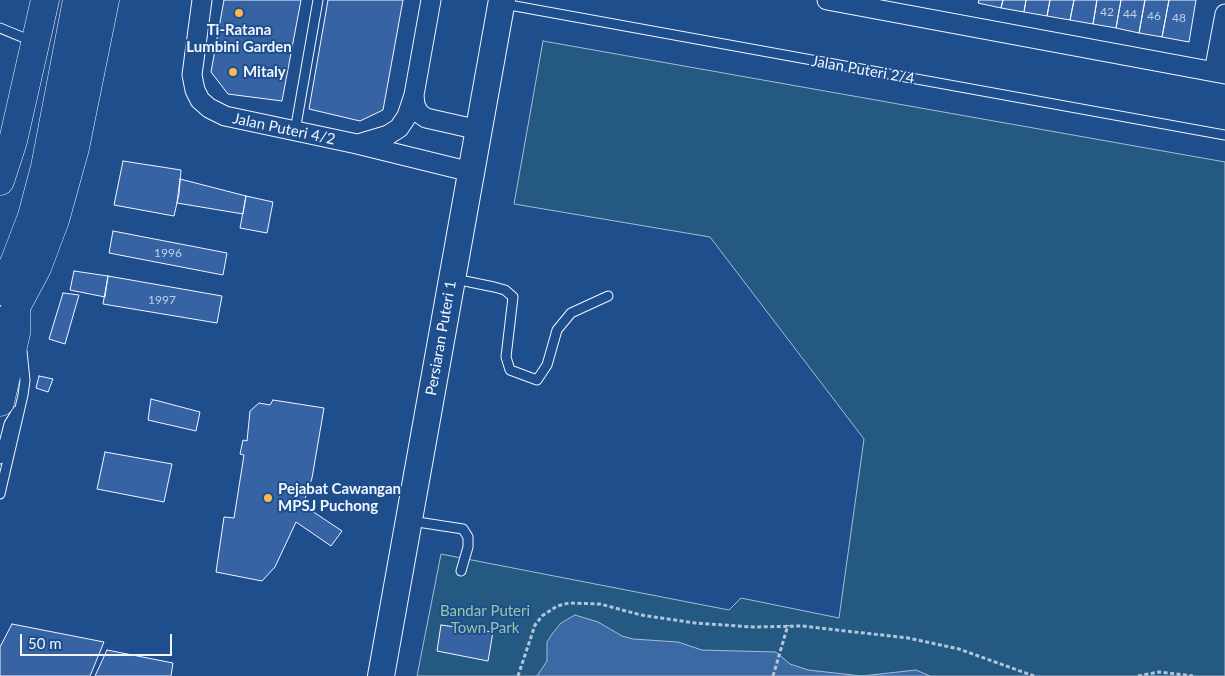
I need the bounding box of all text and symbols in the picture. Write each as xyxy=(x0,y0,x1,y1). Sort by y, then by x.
house number: 42 xyxy=(1100,5,1114,19)
marker: Ti-Ratana Lumbini Garden xyxy=(233,7,245,19)
house number: 44 xyxy=(1123,7,1137,21)
house number: 46 xyxy=(1147,9,1161,23)
house number: 48 xyxy=(1172,11,1186,25)
place label: Ti-Ratana Lumbini Garden xyxy=(186,21,292,56)
street label: Jalan Puteri 2/4 xyxy=(810,52,916,88)
place label: Mitaly xyxy=(243,63,286,81)
marker: Mitaly xyxy=(227,66,239,78)
street label: Jalan Puteri 4/2 xyxy=(231,109,337,149)
house number: 1996 xyxy=(154,246,182,260)
street label: Persiaran Puteri 1 xyxy=(422,279,460,397)
house number: 1997 xyxy=(148,293,176,307)
place label: Pejabat Cawangan MPSJ Puchong xyxy=(278,480,401,515)
marker: Pejabat Cawangan MPSJ Puchong xyxy=(262,492,274,504)
park label: Bandar Puteri Town Park xyxy=(440,602,530,637)
scale bar xyxy=(22,624,175,656)
text: 50 m xyxy=(28,634,62,652)

